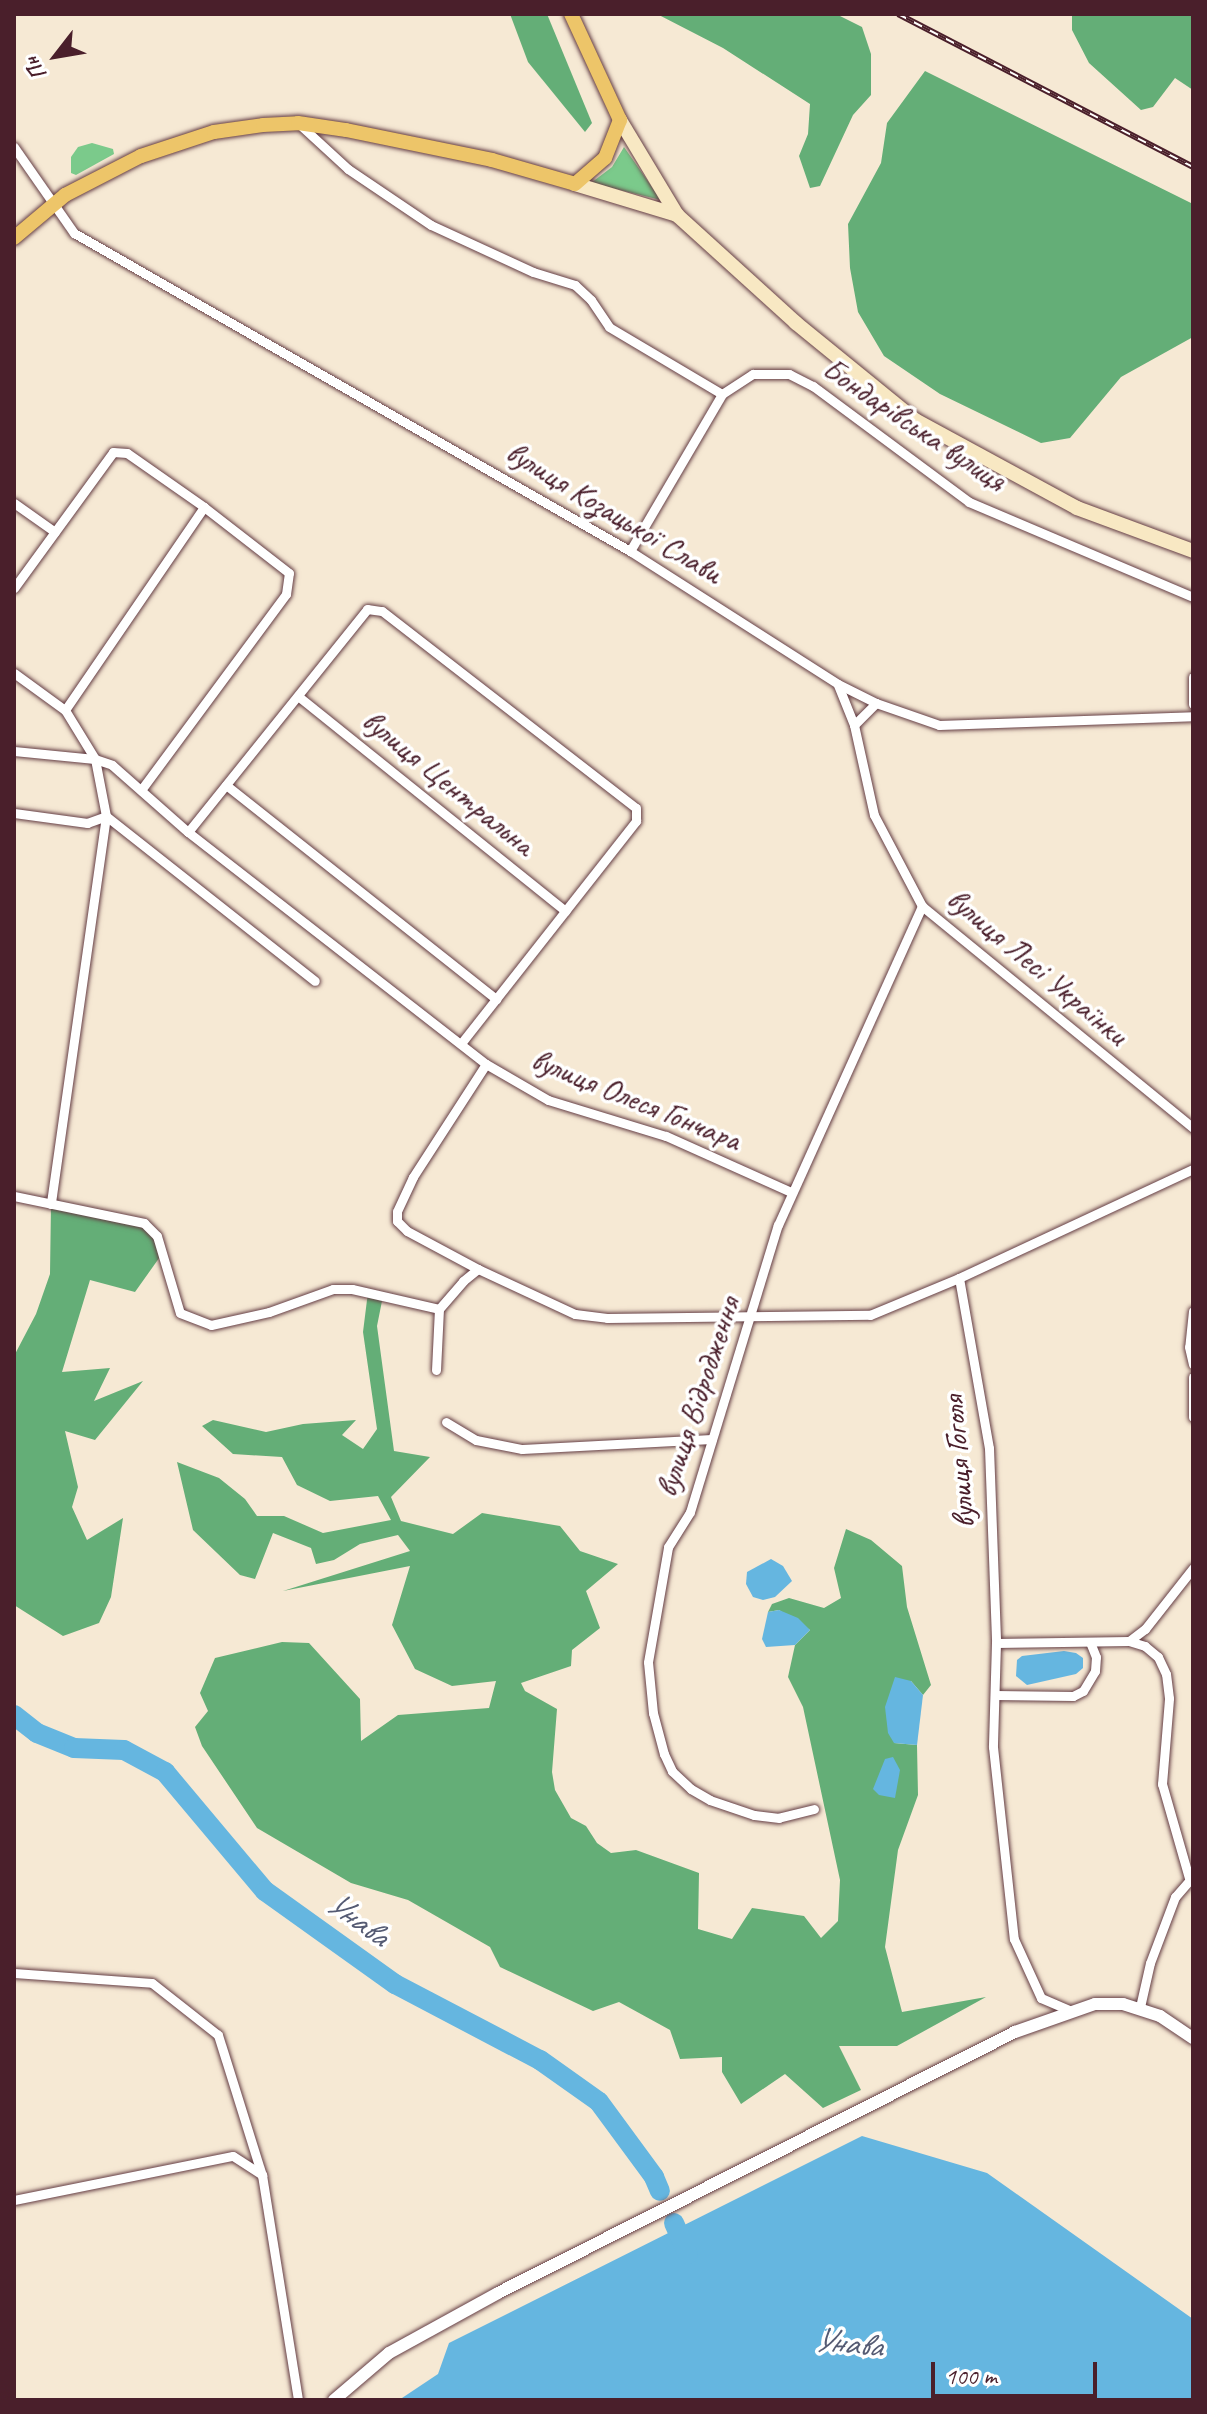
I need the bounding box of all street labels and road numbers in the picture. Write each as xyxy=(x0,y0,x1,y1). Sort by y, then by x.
street label: Бондарівська вулиця xyxy=(815,349,1013,501)
street label: вулиця Козацької Слави xyxy=(499,433,729,593)
street label: вулиця Центральна xyxy=(354,702,542,864)
street label: вулиця Лесі Українки xyxy=(939,880,1135,1054)
street label: вулиця Олеся Гончара xyxy=(526,1041,746,1159)
street label: вулиця Відродження xyxy=(648,1292,748,1502)
street label: вулиця Гоголя xyxy=(934,1394,984,1530)

